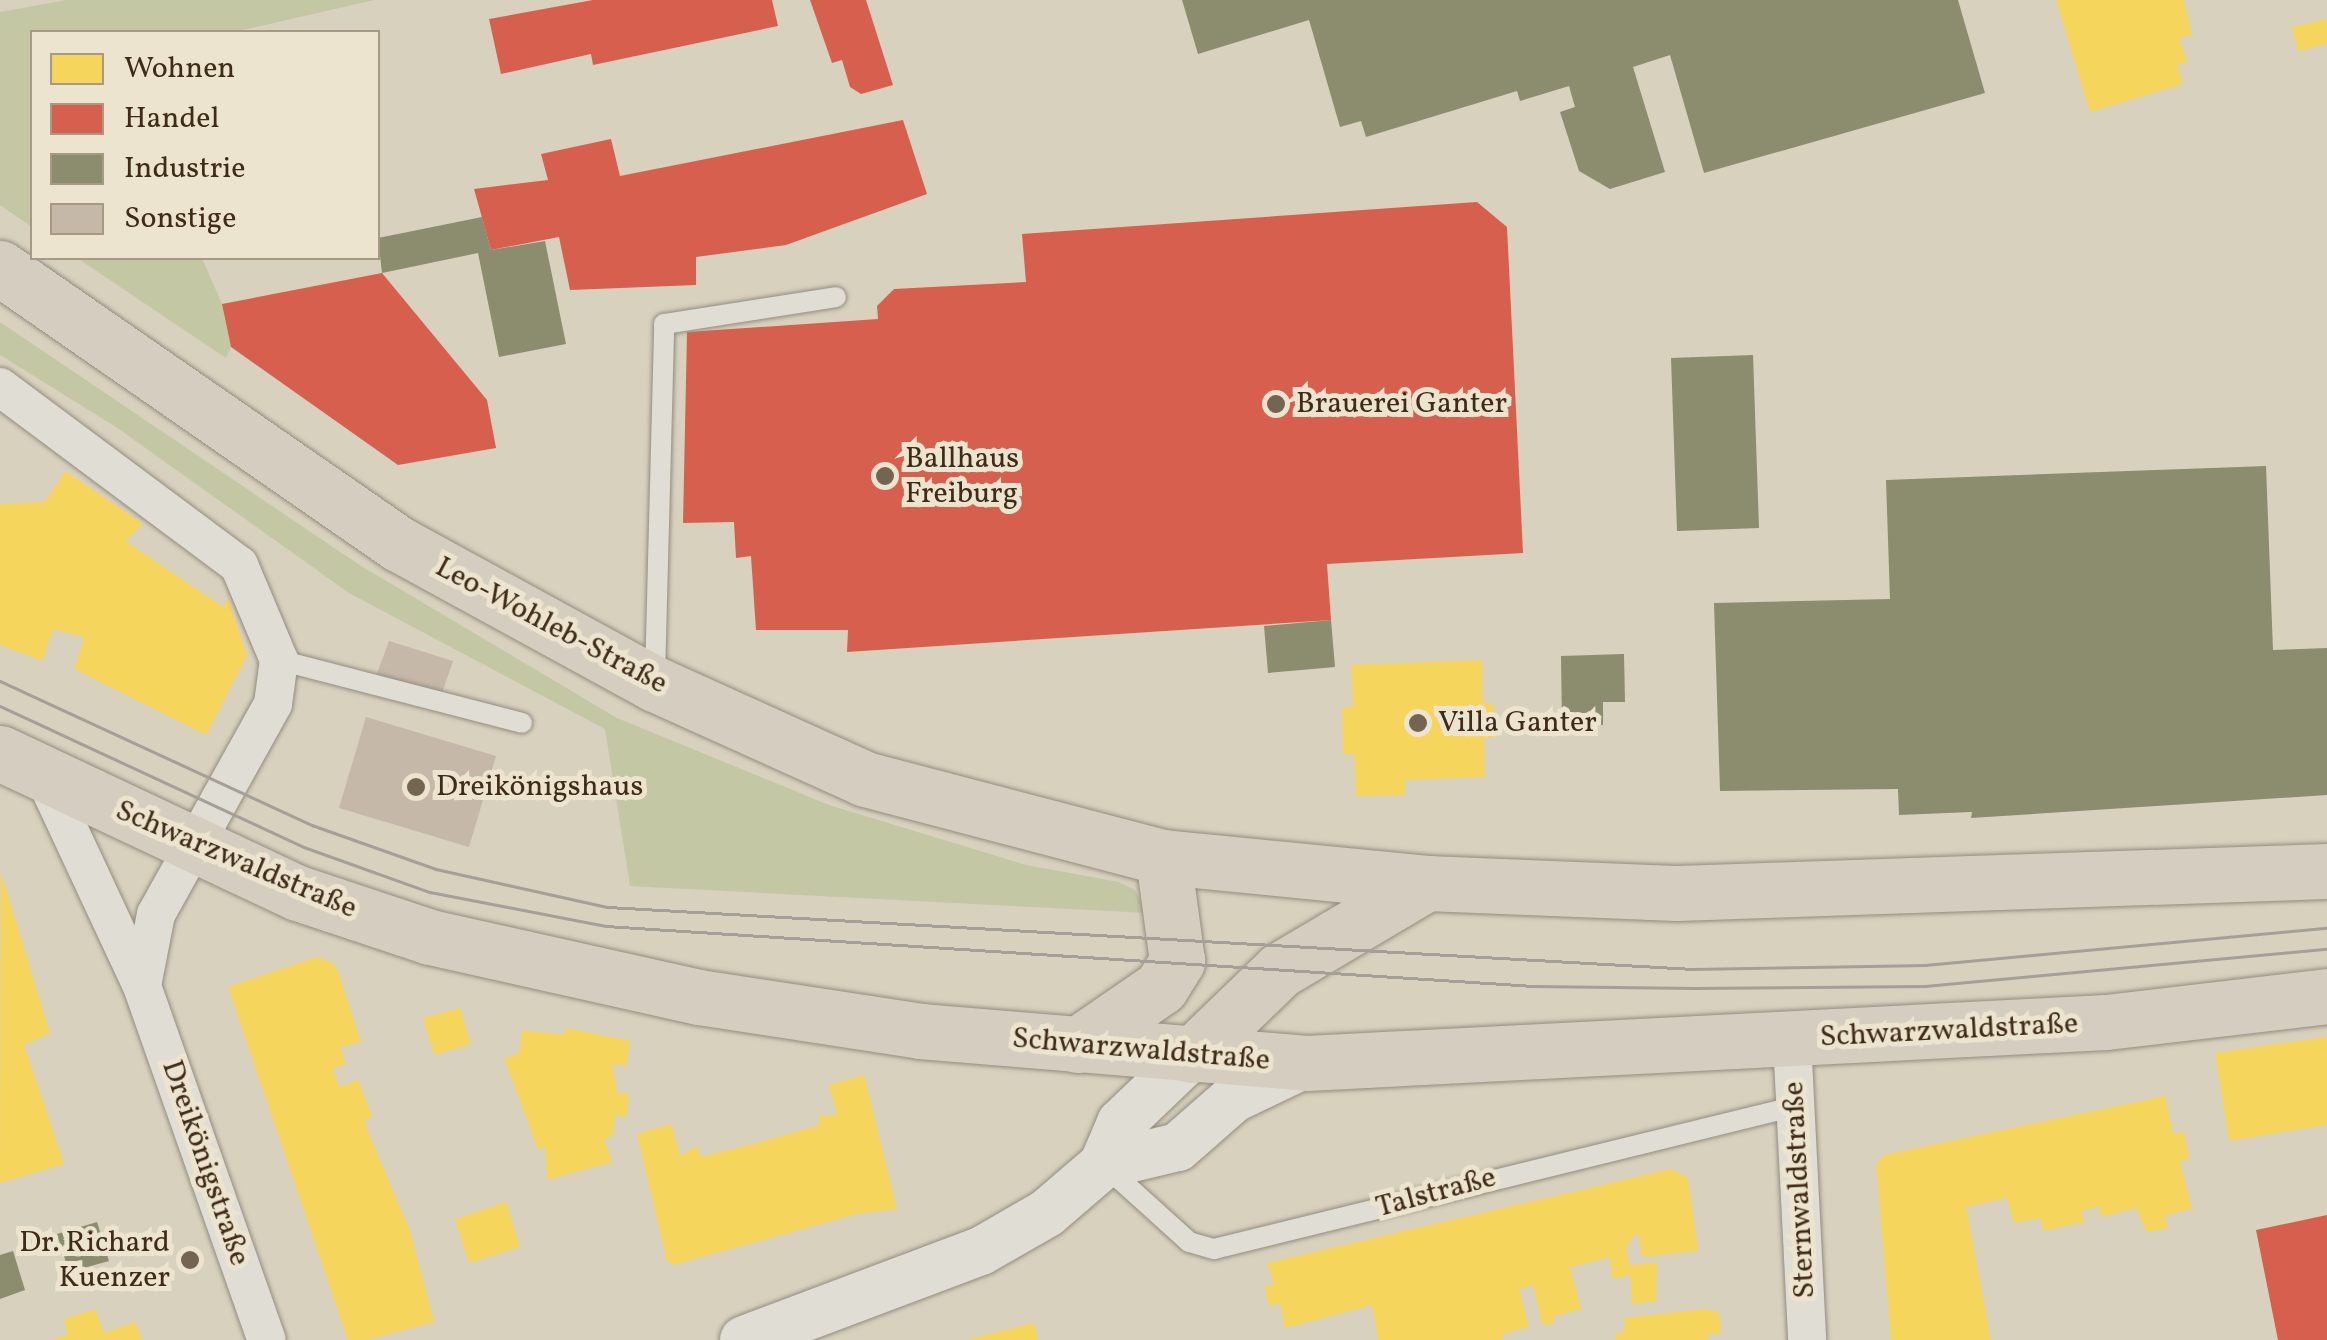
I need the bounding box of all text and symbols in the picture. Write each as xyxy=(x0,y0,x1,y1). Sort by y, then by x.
legend xyxy=(30,30,380,260)
text: Wohnen xyxy=(124,48,235,90)
text: Handel xyxy=(124,98,220,140)
text: Industrie xyxy=(124,148,246,190)
text: Sonstige xyxy=(124,198,236,240)
place label: Brauerei Ganter xyxy=(1296,386,1507,422)
marker: Brauerei Ganter xyxy=(1265,393,1287,415)
place label: Ballhaus Freiburg xyxy=(905,441,1019,512)
marker: Ballhaus Freiburg xyxy=(874,465,896,487)
street label: Leo-Wohleb-Straße xyxy=(429,550,673,702)
place label: Villa Ganter xyxy=(1438,705,1597,741)
marker: Villa Ganter xyxy=(1407,712,1429,734)
place label: Dreikönigshaus xyxy=(436,769,643,805)
marker: Dreikönigshaus xyxy=(405,776,427,798)
street label: Schwarzwaldstraße xyxy=(110,793,362,927)
street label: Schwarzwaldstraße xyxy=(1819,1006,2079,1056)
street label: Schwarzwaldstraße xyxy=(1011,1021,1271,1079)
street label: Dreikönigstraße xyxy=(153,1056,257,1270)
street label: Sternwaldstraße xyxy=(1776,1081,1824,1299)
street label: Talstraße xyxy=(1372,1160,1500,1226)
place label: Dr. Richard Kuenzer xyxy=(19,1225,170,1296)
marker: Dr. Richard Kuenzer xyxy=(179,1249,201,1271)

